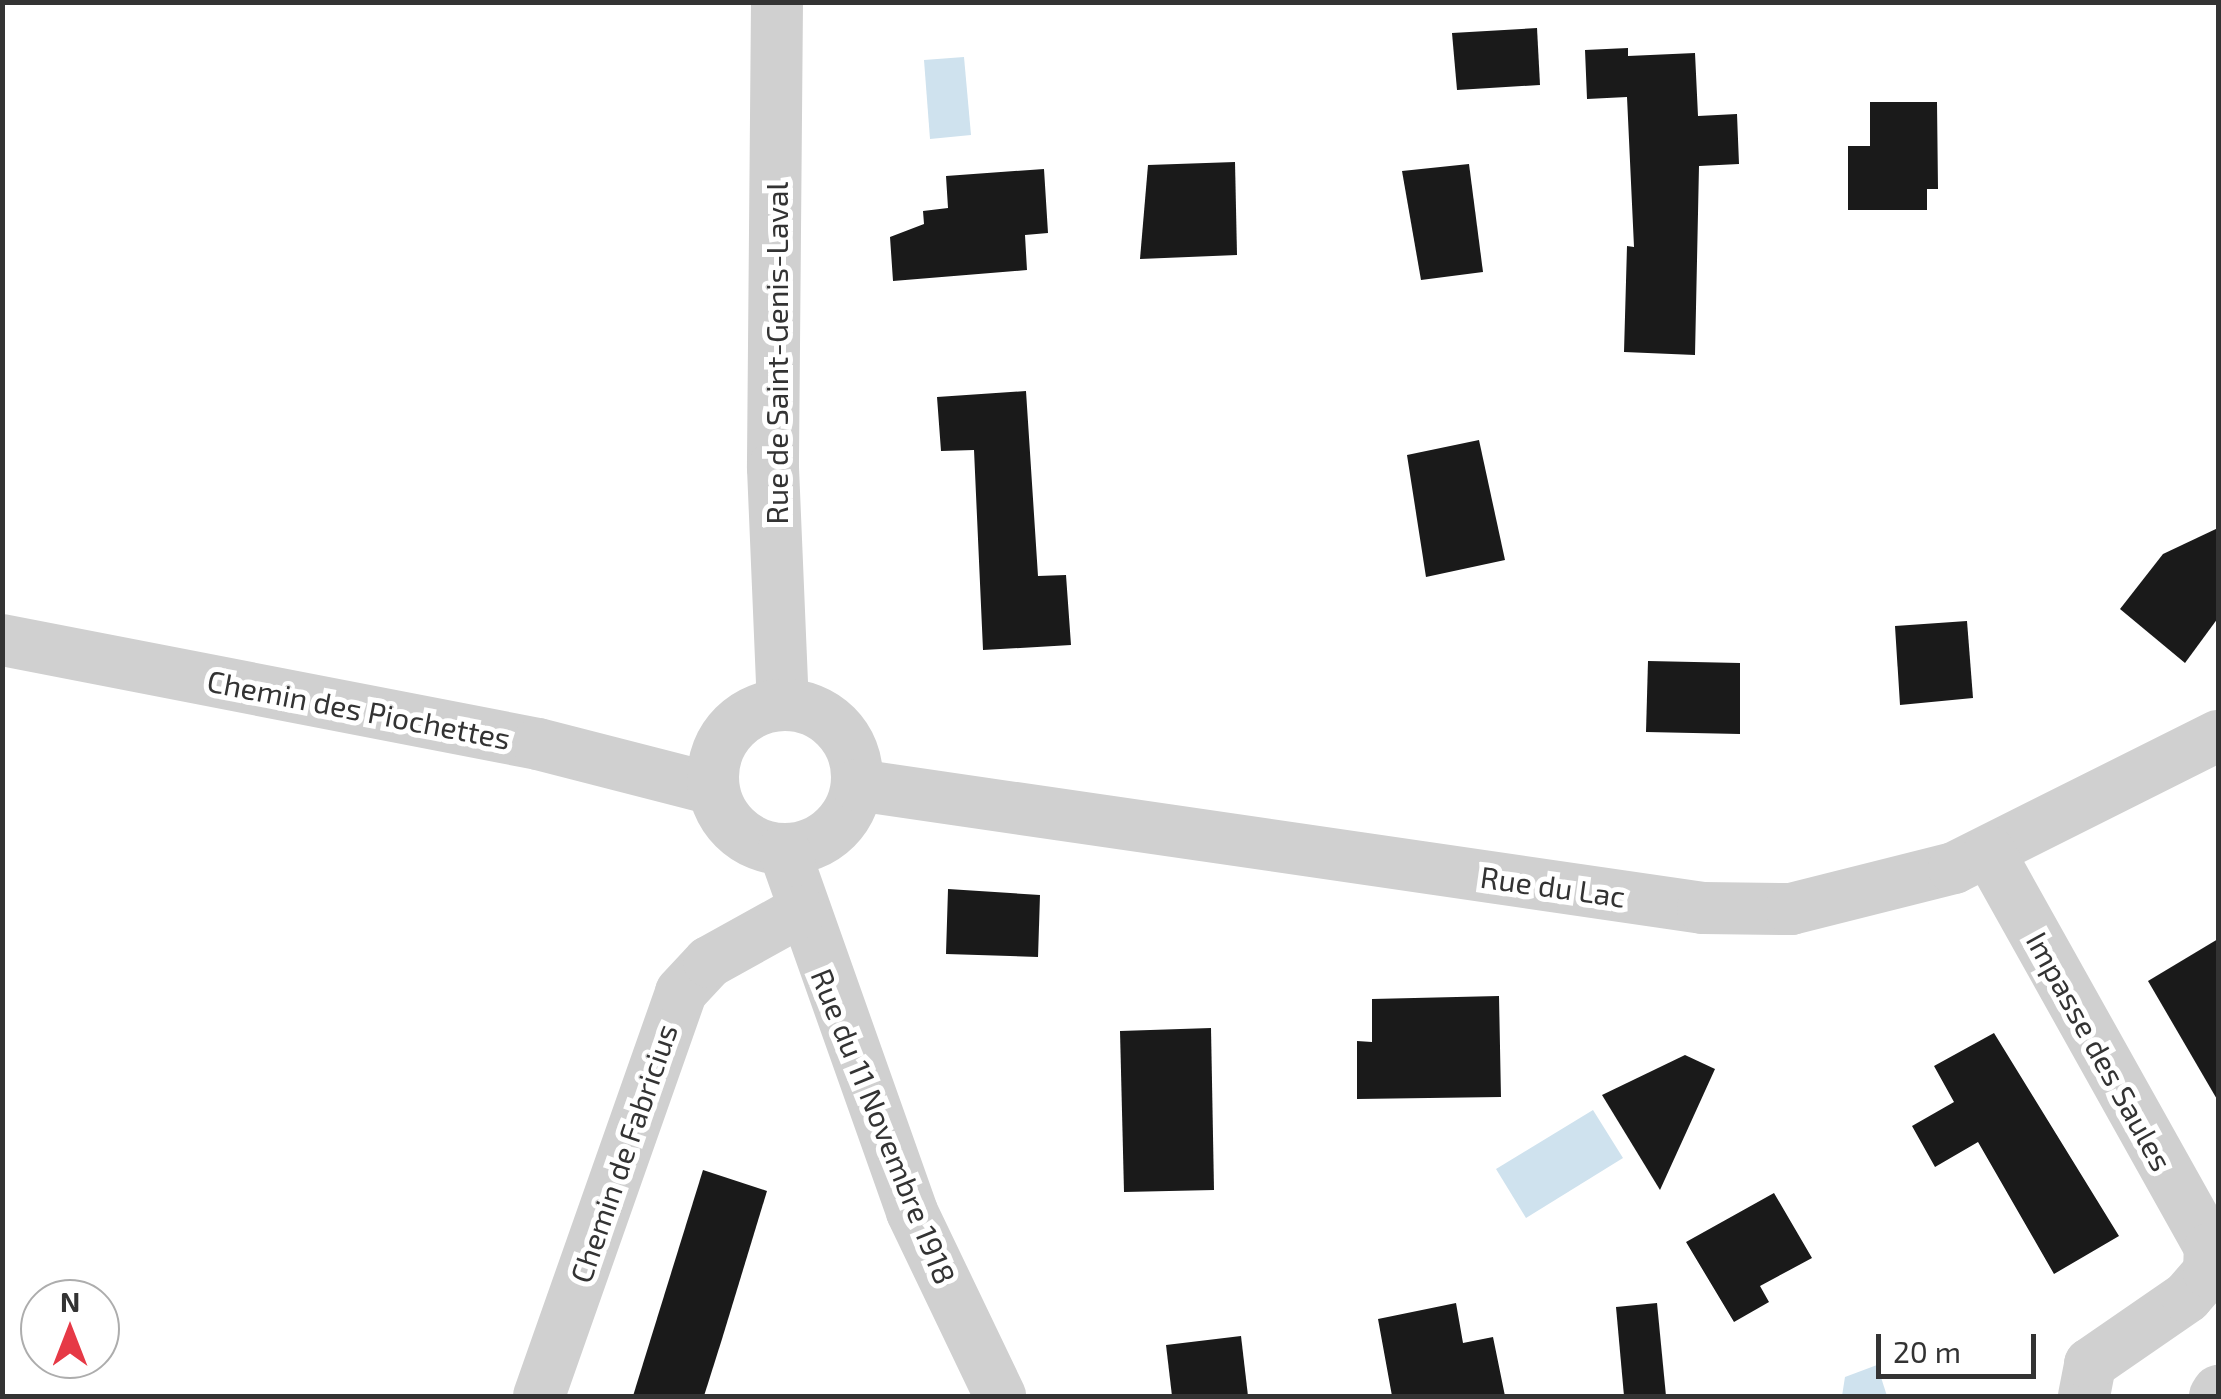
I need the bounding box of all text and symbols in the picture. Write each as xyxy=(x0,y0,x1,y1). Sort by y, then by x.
street label: Rue de Saint-Genis-Laval xyxy=(758,182,794,524)
street label: Chemin des Piochettes xyxy=(204,662,514,756)
street label: Rue du Lac xyxy=(1478,858,1628,914)
street label: Impasse des Saules xyxy=(2019,925,2181,1177)
street label: Rue du 11 Novembre 1918 xyxy=(804,963,964,1289)
street label: Chemin de Fabricius xyxy=(562,1019,684,1287)
north arrow xyxy=(20,1279,120,1379)
text: N xyxy=(60,1284,80,1318)
scale bar xyxy=(1881,1314,2041,1376)
text: 20 m xyxy=(1893,1333,1961,1369)

